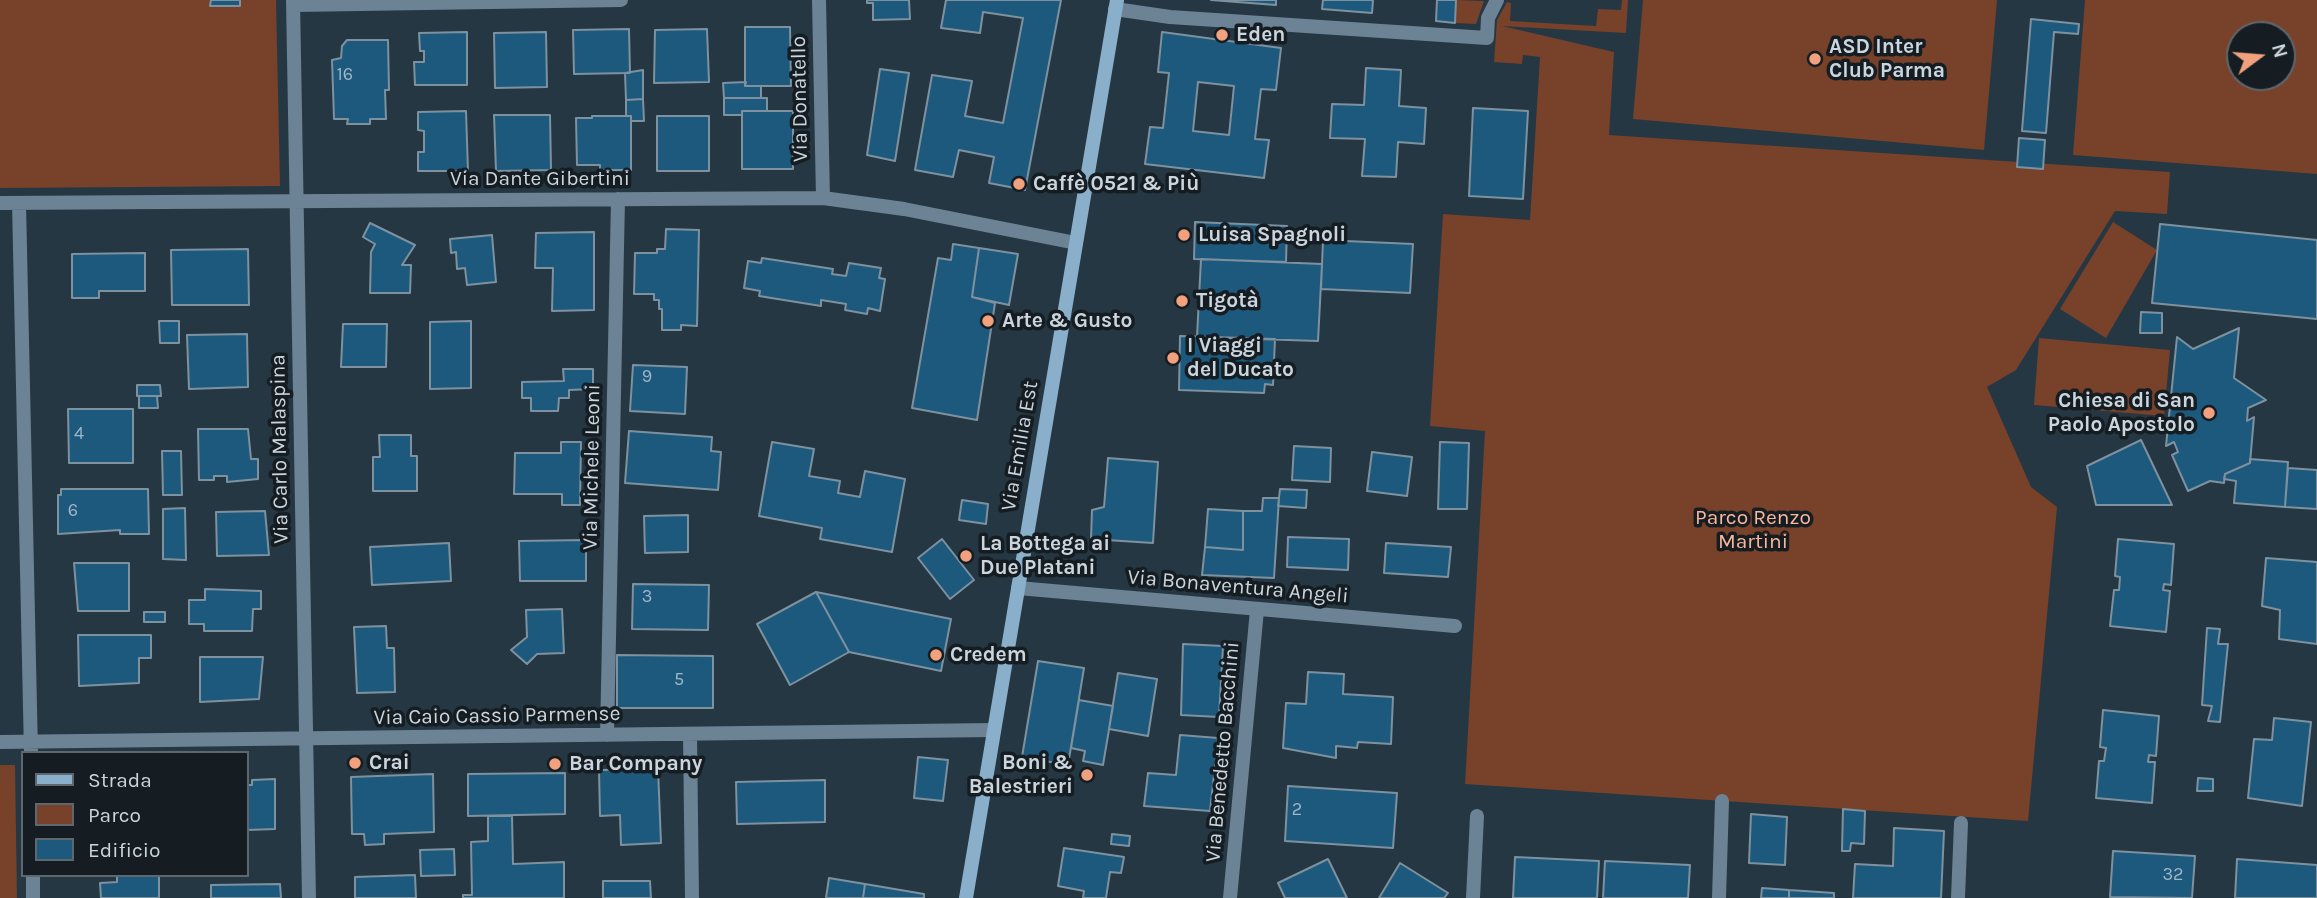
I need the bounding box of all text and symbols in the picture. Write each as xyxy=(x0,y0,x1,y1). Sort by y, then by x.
north arrow xyxy=(2226,21,2296,91)
place label: Eden xyxy=(1236,22,1285,48)
marker: Eden xyxy=(1214,27,1230,43)
place label: ASD Inter Club Parma xyxy=(1829,34,1945,84)
street label: Via Donatello xyxy=(786,36,814,162)
text: N xyxy=(2267,41,2292,60)
marker: ASD Inter Club Parma xyxy=(1807,51,1823,67)
house number: 16 xyxy=(337,64,353,86)
street label: Via Dante Gibertini xyxy=(450,166,630,192)
place label: Caffè 0521 & Più xyxy=(1033,171,1199,197)
marker: Caffè 0521 & Più xyxy=(1011,176,1027,192)
place label: Luisa Spagnoli xyxy=(1198,222,1346,248)
marker: Luisa Spagnoli xyxy=(1176,227,1192,243)
place label: Tigotà xyxy=(1196,288,1259,314)
marker: Tigotà xyxy=(1174,293,1190,309)
place label: Arte & Gusto xyxy=(1002,308,1132,334)
marker: Arte & Gusto xyxy=(980,313,996,329)
place label: I Viaggi del Ducato xyxy=(1187,333,1294,383)
marker: I Viaggi del Ducato xyxy=(1165,350,1181,366)
street label: Via Carlo Malaspina xyxy=(266,354,294,544)
house number: 9 xyxy=(642,366,652,388)
street label: Via Emilia Est xyxy=(996,379,1044,513)
street label: Via Michele Leoni xyxy=(578,384,606,550)
place label: Chiesa di San Paolo Apostolo xyxy=(2048,388,2195,438)
marker: Chiesa di San Paolo Apostolo xyxy=(2201,405,2217,421)
house number: 4 xyxy=(74,423,84,445)
house number: 6 xyxy=(68,500,78,522)
park label: Parco Renzo Martini xyxy=(1695,505,1811,555)
place label: La Bottega ai Due Platani xyxy=(980,531,1110,581)
marker: La Bottega ai Due Platani xyxy=(958,548,974,564)
street label: Via Bonaventura Angeli xyxy=(1126,565,1350,609)
house number: 3 xyxy=(642,586,652,608)
street label: Via Benedetto Bacchini xyxy=(1201,641,1245,863)
place label: Credem xyxy=(950,642,1027,668)
marker: Credem xyxy=(928,647,944,663)
house number: 5 xyxy=(674,669,684,691)
street label: Via Caio Cassio Parmense xyxy=(373,701,621,731)
place label: Crai xyxy=(369,750,410,776)
place label: Boni & Balestrieri xyxy=(969,750,1073,800)
legend xyxy=(21,751,248,877)
place label: Bar Company xyxy=(569,751,702,777)
marker: Crai xyxy=(347,755,363,771)
marker: Bar Company xyxy=(547,756,563,772)
marker: Boni & Balestrieri xyxy=(1079,767,1095,783)
text: Strada xyxy=(88,768,152,792)
house number: 2 xyxy=(1292,799,1302,821)
text: Parco xyxy=(88,803,141,827)
text: Edificio xyxy=(88,838,161,862)
house number: 32 xyxy=(2162,864,2184,886)

